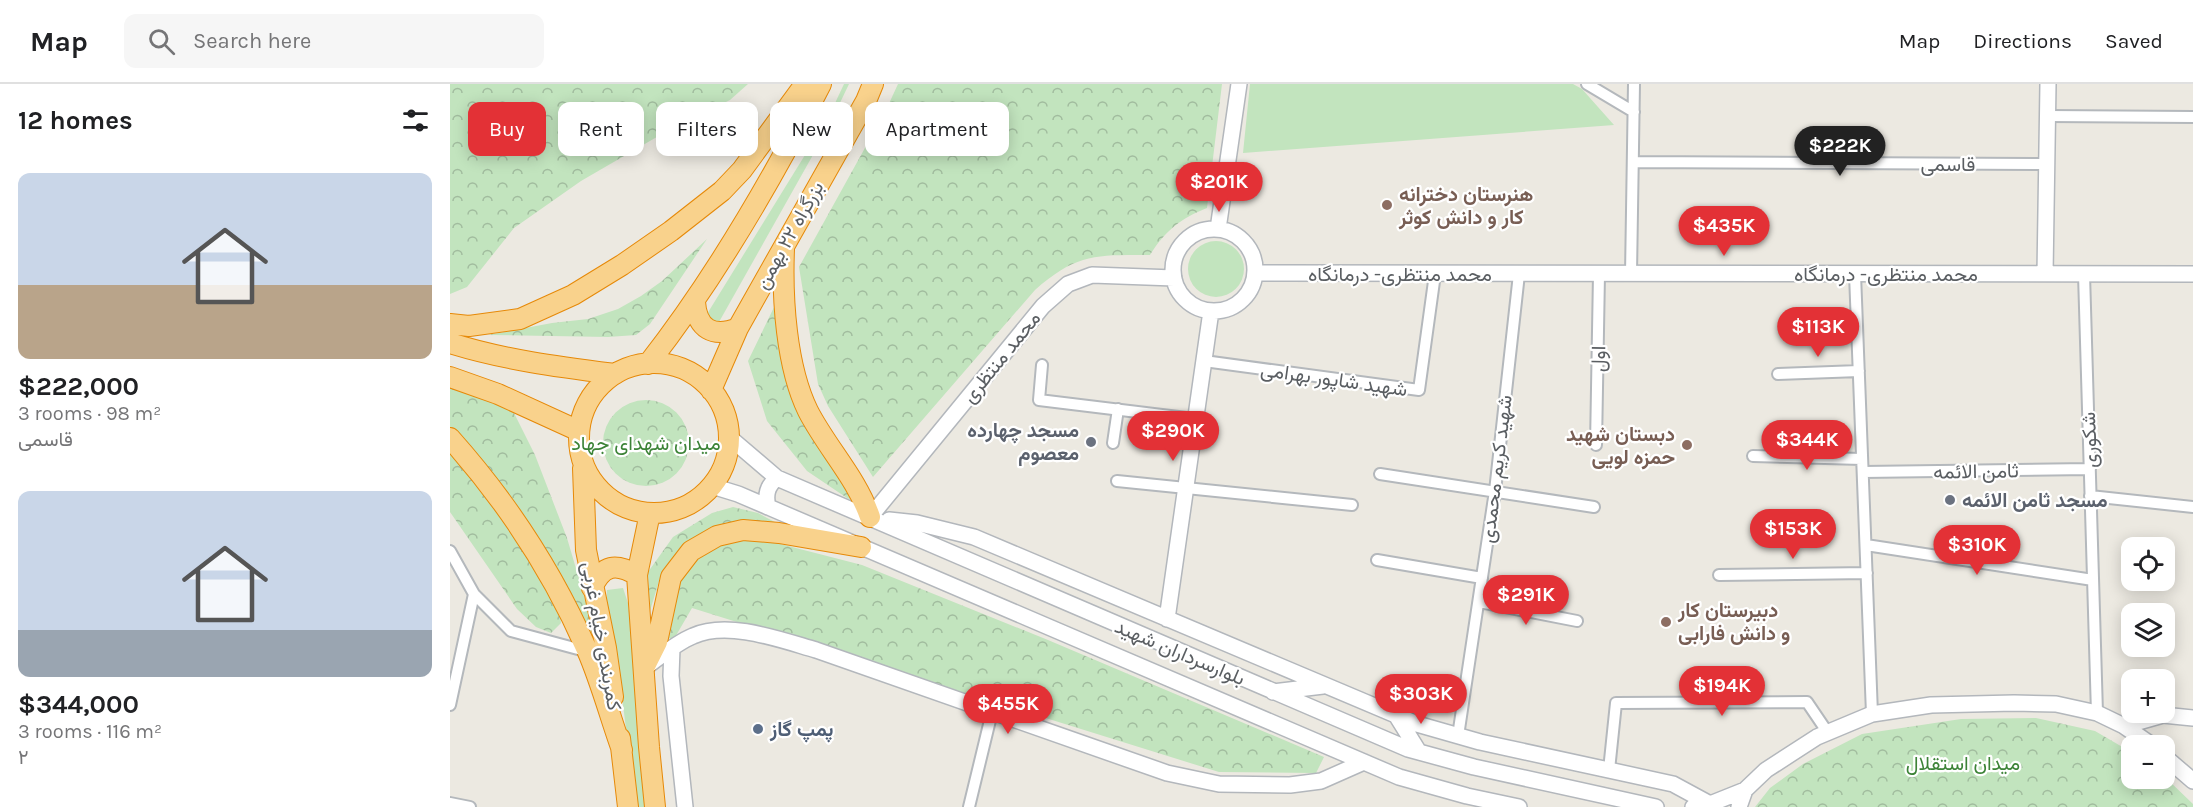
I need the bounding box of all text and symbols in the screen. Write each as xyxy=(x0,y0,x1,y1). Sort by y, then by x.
search box xyxy=(124,14,544,68)
text: Map xyxy=(30,25,88,58)
icon: search xyxy=(145,25,178,58)
text: Search here xyxy=(193,28,311,54)
text: Map xyxy=(1899,29,1940,53)
text: Directions xyxy=(1973,29,2072,53)
text: Saved xyxy=(2105,29,2163,53)
chip: Buy xyxy=(468,102,546,156)
chip: Rent xyxy=(558,102,644,156)
chip: Filters xyxy=(656,102,758,156)
chip: New xyxy=(770,102,853,156)
chip: Apartment xyxy=(865,102,1009,156)
icon: filters xyxy=(399,104,432,137)
text: 12 homes xyxy=(18,105,133,136)
pin: $222K xyxy=(1798,126,1882,177)
text: $222K xyxy=(1808,134,1872,157)
street label: قاسمی xyxy=(1921,153,1975,176)
pin: $201K xyxy=(1177,162,1261,213)
text: $201K xyxy=(1190,170,1248,193)
street label: بزرگراه ۲۲ بهمن xyxy=(750,177,829,294)
place label: هنرستان دخترانه کار و دانش کوثر xyxy=(1398,183,1533,230)
marker: هنرستان دخترانه کار و دانش کوثر xyxy=(1380,198,1394,212)
pin: $435K xyxy=(1682,206,1766,257)
icon: home xyxy=(171,212,279,320)
text: $435K xyxy=(1693,214,1755,237)
street label: محمد منتظری- درمانگاه xyxy=(1308,263,1492,287)
street label: محمد منتظری- درمانگاه xyxy=(1794,263,1978,287)
street label: محمد منتظری xyxy=(958,307,1046,408)
pin: $113K xyxy=(1776,307,1860,358)
text: $113K xyxy=(1791,315,1845,338)
street label: اول xyxy=(1587,346,1611,372)
street label: شهید شاپور بهرامی xyxy=(1259,358,1409,403)
text: $222,000 xyxy=(18,371,139,402)
street label: شهید کریم محمدی xyxy=(1476,394,1518,545)
text: 3 rooms · 98 m² xyxy=(18,402,161,425)
pin: $290K xyxy=(1131,411,1215,462)
street label: شکوری xyxy=(2077,412,2103,468)
place label: مسجد چهارده معصوم xyxy=(967,419,1079,466)
text: $290K xyxy=(1141,419,1205,442)
pin: $344K xyxy=(1765,420,1849,471)
place label: دبستان شهید حمزه لویی xyxy=(1566,423,1675,470)
text: قاسمی xyxy=(18,428,73,451)
text: $344K xyxy=(1775,428,1839,451)
park label: میدان شهدای جهاد xyxy=(571,432,721,456)
marker: مسجد چهارده معصوم xyxy=(1084,435,1098,449)
marker: دبستان شهید حمزه لویی xyxy=(1680,438,1694,452)
street label: ثامن الائمه xyxy=(1933,459,2019,484)
place label: مسجد ثامن الائمه xyxy=(1962,489,2108,512)
marker: مسجد ثامن الائمه xyxy=(1943,493,1957,507)
pin: $153K xyxy=(1751,509,1835,560)
text: $153K xyxy=(1764,517,1822,540)
pin: $310K xyxy=(1935,525,2019,576)
icon: home xyxy=(171,530,279,638)
text: $310K xyxy=(1947,533,2007,556)
map controls xyxy=(2121,537,2175,789)
button: locate xyxy=(2121,537,2175,591)
street label: کمربندی خیام غربی xyxy=(576,560,626,713)
pin: $291K xyxy=(1484,575,1568,626)
text: $291K xyxy=(1497,583,1555,606)
place label: دبیرستان کار و دانش فارابی xyxy=(1677,599,1790,646)
button: layers xyxy=(2121,603,2175,657)
street label: بلوارسرداران شهید xyxy=(1111,615,1248,691)
marker: دبیرستان کار و دانش فارابی xyxy=(1659,615,1673,629)
pin: $194K xyxy=(1680,666,1764,717)
button: + xyxy=(2121,669,2175,723)
pin: $303K xyxy=(1379,674,1463,725)
text: $194K xyxy=(1693,674,1751,697)
text: $303K xyxy=(1389,682,1453,705)
pin: $455K xyxy=(966,684,1050,735)
text: $344,000 xyxy=(18,689,139,720)
text: $455K xyxy=(977,692,1039,715)
place label: پمپ گاز xyxy=(769,718,834,743)
text: 3 rooms · 116 m² xyxy=(18,720,162,743)
marker: پمپ گاز xyxy=(751,722,765,736)
button: − xyxy=(2121,735,2175,789)
text: ۲ xyxy=(18,746,28,769)
park label: میدان استقلال xyxy=(1906,752,2020,775)

